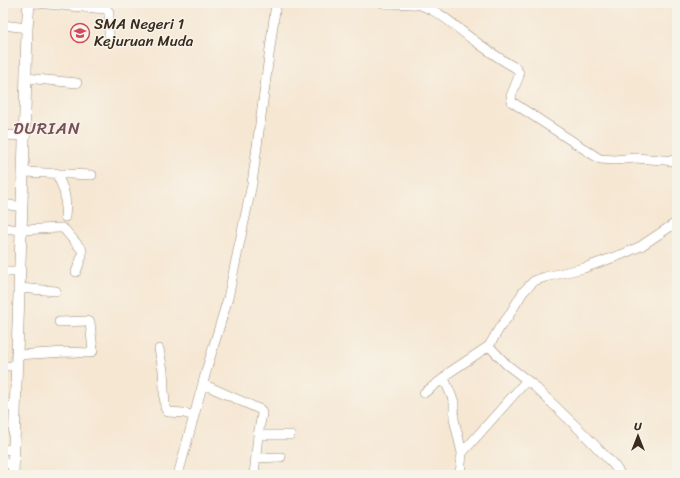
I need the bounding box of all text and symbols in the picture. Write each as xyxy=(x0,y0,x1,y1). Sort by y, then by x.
place label: SMA Negeri 1 Kejuruan Muda xyxy=(94,11,194,54)
school or university icon: SMA Negeri 1 Kejuruan Muda xyxy=(69,22,91,44)
district label: DURIAN xyxy=(13,113,81,143)
north arrow xyxy=(618,416,658,456)
text: U xyxy=(634,417,642,436)

